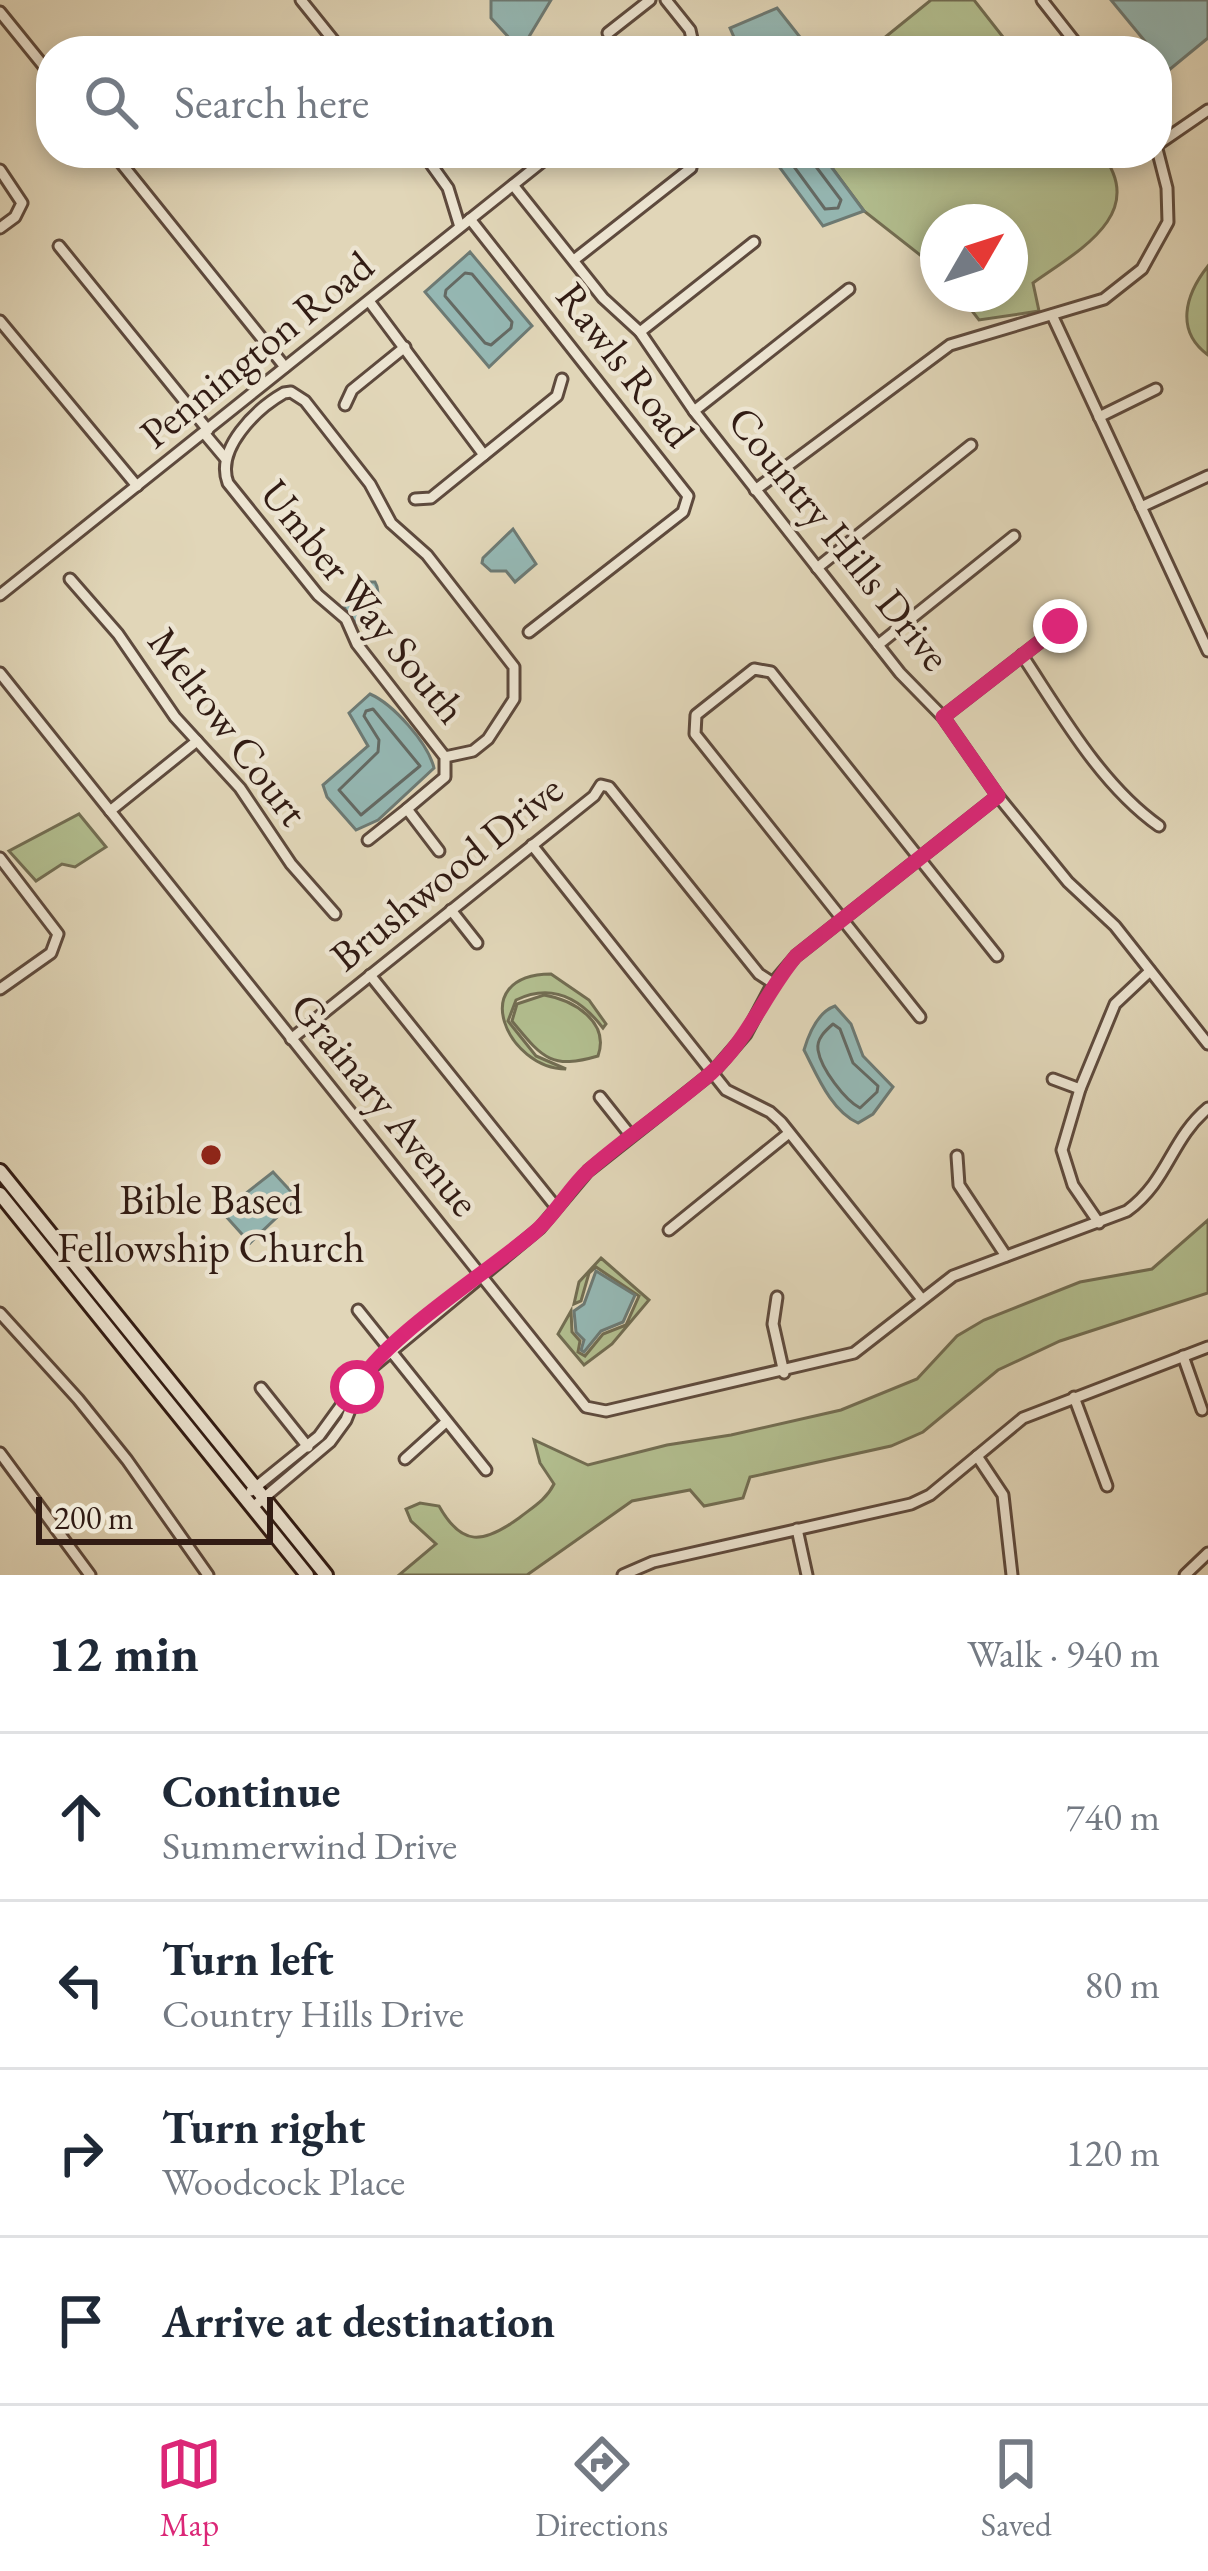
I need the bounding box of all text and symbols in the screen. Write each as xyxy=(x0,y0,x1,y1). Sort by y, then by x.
search box xyxy=(36,36,1172,168)
icon: search xyxy=(78,69,144,135)
text: Search here xyxy=(174,73,369,131)
north arrow xyxy=(920,204,1028,312)
street label: Pennington Road xyxy=(128,238,385,460)
street label: Rawls Road xyxy=(544,271,708,458)
street label: Country Hills Drive xyxy=(716,395,963,682)
street label: Umber Way South xyxy=(248,468,479,735)
route end xyxy=(1033,599,1087,653)
street label: Melrow Court xyxy=(136,616,321,837)
street label: Brushwood Drive xyxy=(319,762,574,983)
street label: Grainary Avenue xyxy=(279,981,493,1227)
marker: Bible Based Fellowship Church xyxy=(198,1142,224,1168)
place label: Bible Based Fellowship Church xyxy=(57,1172,365,1275)
route start xyxy=(330,1360,384,1414)
scale bar xyxy=(36,1491,273,1544)
text: 200 m xyxy=(54,1496,134,1539)
text: 12 min xyxy=(48,1620,199,1686)
text: Walk · 940 m xyxy=(967,1628,1160,1679)
text: Continue xyxy=(162,1762,340,1820)
icon: ahead xyxy=(48,1784,114,1850)
text: 740 m xyxy=(1066,1791,1160,1842)
text: Summerwind Drive xyxy=(162,1820,457,1871)
text: Turn left xyxy=(162,1930,334,1988)
icon: left xyxy=(48,1952,114,2018)
text: 80 m xyxy=(1084,1959,1160,2010)
text: Country Hills Drive xyxy=(162,1988,464,2039)
text: Turn right xyxy=(162,2098,365,2156)
icon: right xyxy=(48,2120,114,2186)
text: 120 m xyxy=(1066,2127,1160,2178)
text: Woodcock Place xyxy=(162,2156,405,2207)
icon: arrive xyxy=(48,2288,114,2354)
text: Arrive at destination xyxy=(162,2292,555,2350)
tab: Map xyxy=(156,2431,222,2546)
tab: Directions xyxy=(535,2431,668,2546)
tab: Saved xyxy=(981,2431,1052,2546)

